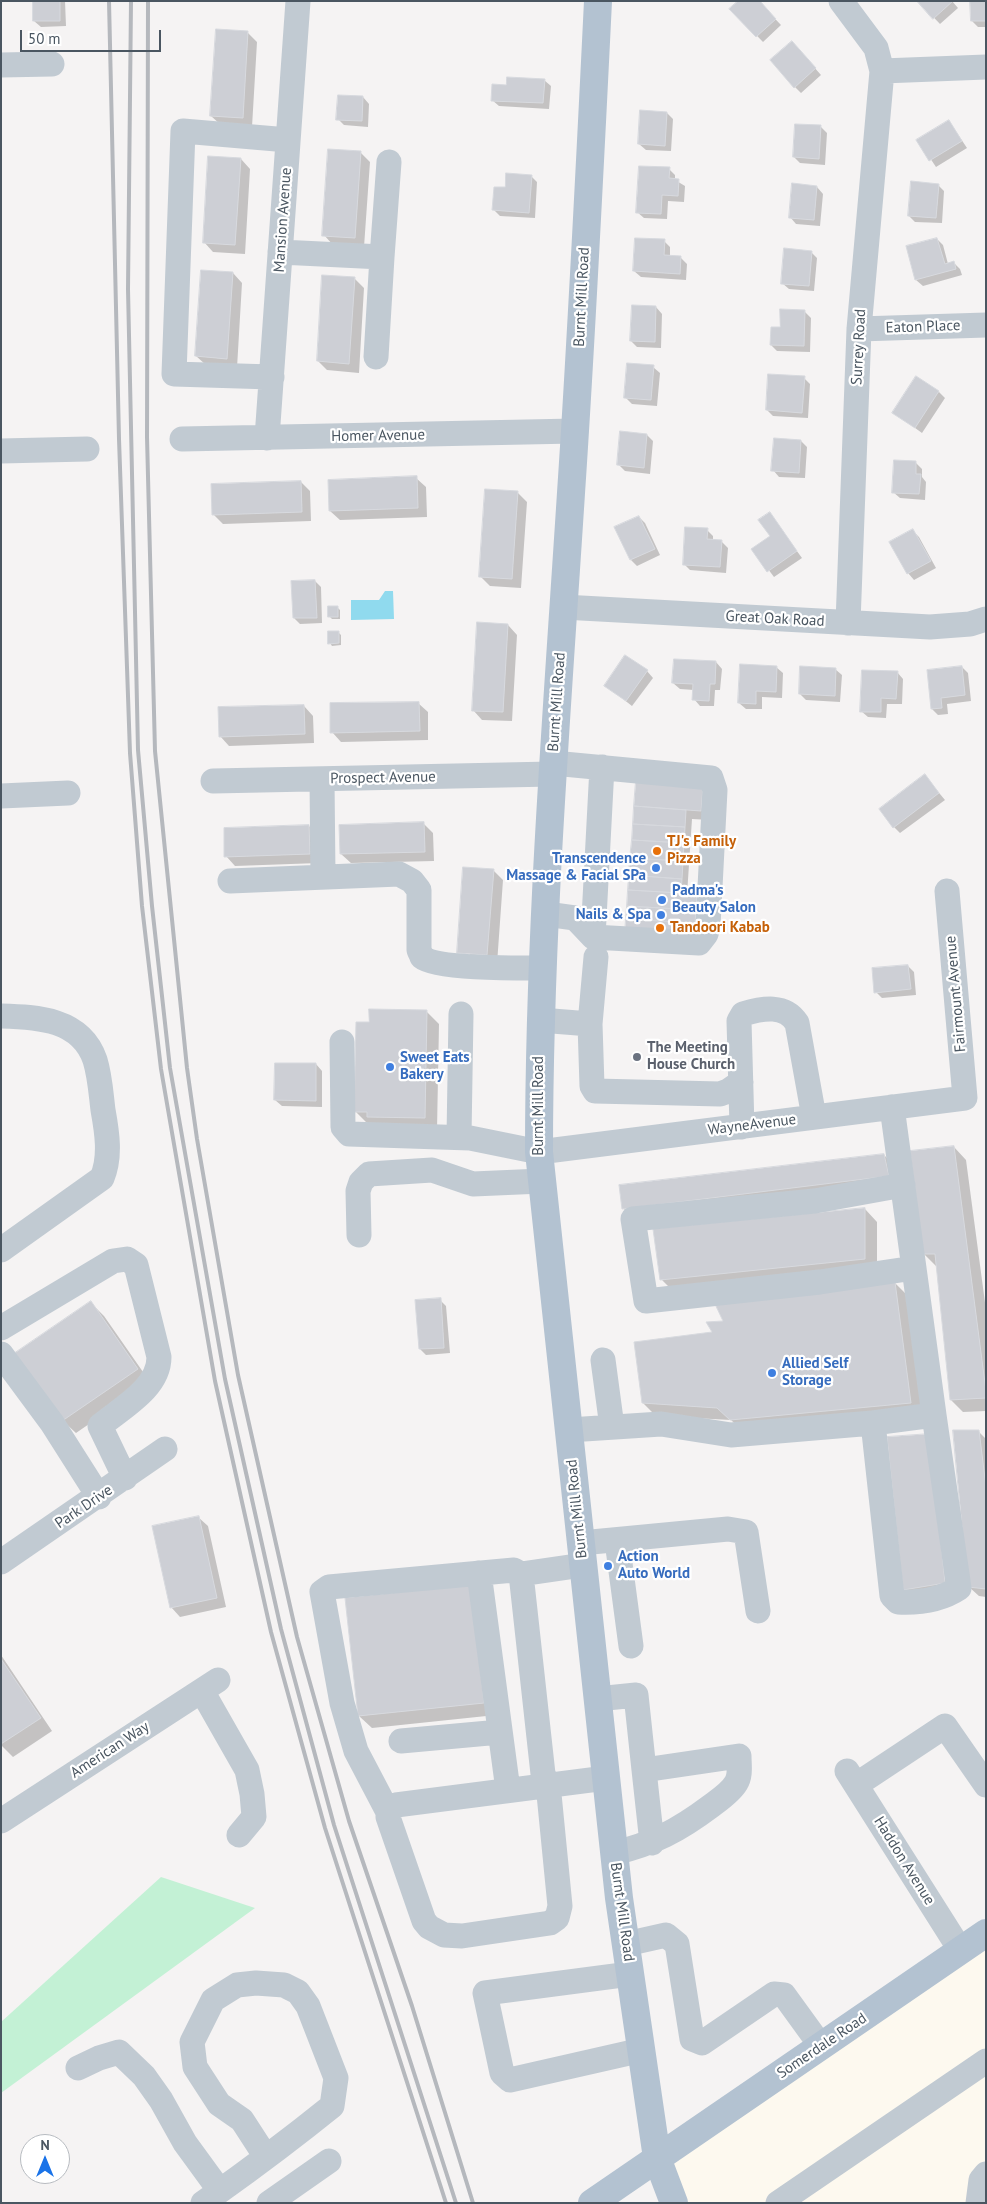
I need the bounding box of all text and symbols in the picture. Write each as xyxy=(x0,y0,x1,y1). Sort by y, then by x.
scale bar xyxy=(22,20,164,52)
text: 50 m xyxy=(28,29,61,48)
street label: Mansion Avenue xyxy=(270,167,296,273)
street label: Burnt Mill Road xyxy=(570,247,594,347)
street label: Surrey Road xyxy=(848,308,870,386)
street label: Eaton Place xyxy=(885,317,961,337)
street label: Homer Avenue xyxy=(331,426,425,446)
street label: Great Oak Road xyxy=(725,607,825,631)
street label: Burnt Mill Road xyxy=(545,652,569,752)
street label: Prospect Avenue xyxy=(330,768,436,788)
place label: TJ's Family Pizza xyxy=(667,833,736,868)
marker: TJ's Family Pizza xyxy=(651,845,663,857)
place label: Transcendence Massage & Facial SPa xyxy=(506,850,646,885)
marker: Transcendence Massage & Facial SPa xyxy=(650,862,662,874)
place label: Padma's Beauty Salon xyxy=(672,882,756,917)
marker: Padma's Beauty Salon xyxy=(656,894,668,906)
place label: Nails & Spa xyxy=(576,906,651,924)
marker: Nails & Spa xyxy=(655,909,667,921)
place label: Tandoori Kabab xyxy=(670,919,770,937)
marker: Tandoori Kabab xyxy=(654,922,666,934)
street label: Fairmount Avenue xyxy=(942,935,970,1053)
place label: The Meeting House Church xyxy=(647,1039,735,1074)
place label: Sweet Eats Bakery xyxy=(400,1049,470,1084)
marker: The Meeting House Church xyxy=(631,1051,643,1063)
street label: Burnt Mill Road xyxy=(530,1056,548,1156)
marker: Sweet Eats Bakery xyxy=(384,1061,396,1073)
street label: WayneAvenue xyxy=(707,1111,797,1139)
place label: Allied Self Storage xyxy=(782,1355,848,1390)
marker: Allied Self Storage xyxy=(766,1367,778,1379)
street label: Burnt Mill Road xyxy=(563,1459,591,1559)
street label: Park Drive xyxy=(52,1481,116,1533)
place label: Action Auto World xyxy=(618,1548,690,1583)
marker: Action Auto World xyxy=(602,1560,614,1572)
street label: American Way xyxy=(67,1718,153,1782)
street label: Haddon Avenue xyxy=(870,1814,938,1908)
street label: Burnt Mill Road xyxy=(606,1861,638,1963)
street label: Somerdale Road xyxy=(774,2009,870,2083)
north arrow xyxy=(20,2134,70,2184)
text: N xyxy=(40,2136,50,2154)

